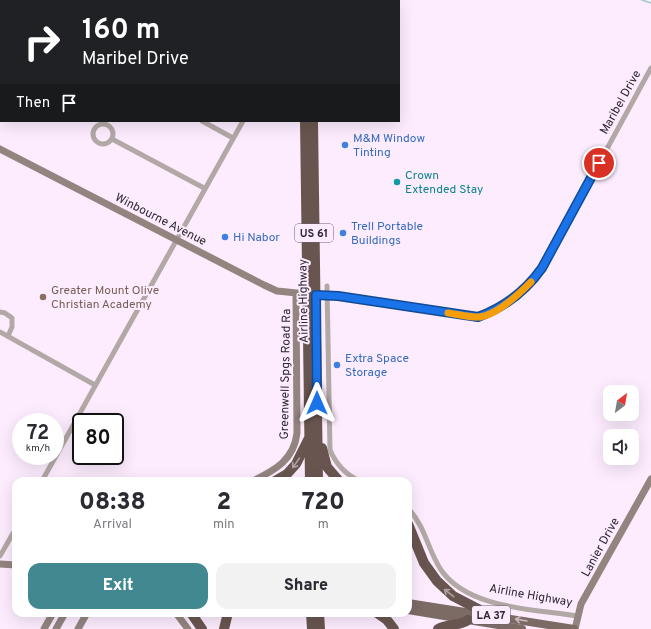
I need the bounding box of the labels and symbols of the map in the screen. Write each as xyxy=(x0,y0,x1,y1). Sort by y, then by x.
street label: Maribel Drive xyxy=(597,67,645,138)
place label: M&M Window Tinting xyxy=(353,131,425,161)
marker: M&M Window Tinting xyxy=(340,140,350,150)
pin xyxy=(582,146,616,180)
place label: Crown Extended Stay xyxy=(405,168,483,198)
marker: Crown Extended Stay xyxy=(392,177,402,187)
street label: Winbourne Avenue xyxy=(112,190,209,250)
place label: Trell Portable Buildings xyxy=(351,219,423,249)
road number: US 61 xyxy=(295,224,333,242)
marker: Trell Portable Buildings xyxy=(338,228,348,238)
place label: Hi Nabor xyxy=(233,230,280,246)
marker: Hi Nabor xyxy=(220,232,230,242)
street label: Airline Highway xyxy=(295,259,313,343)
place label: Greater Mount Olive Christian Academy xyxy=(51,283,159,313)
marker: Greater Mount Olive Christian Academy xyxy=(38,292,48,302)
street label: Greenwell Spgs Road Ra xyxy=(277,309,295,439)
place label: Extra Space Storage xyxy=(345,351,409,381)
marker: Extra Space Storage xyxy=(332,360,342,370)
position arrow xyxy=(296,382,338,424)
north arrow xyxy=(603,385,639,421)
speed limit sign: 80 xyxy=(72,413,124,465)
one-way arrow xyxy=(292,457,300,468)
street label: Lanier Drive xyxy=(578,515,624,580)
street label: Airline Highway xyxy=(488,581,574,611)
one-way arrow xyxy=(444,588,455,597)
road number: LA 37 xyxy=(472,606,510,624)
one-way arrow xyxy=(515,616,528,624)

